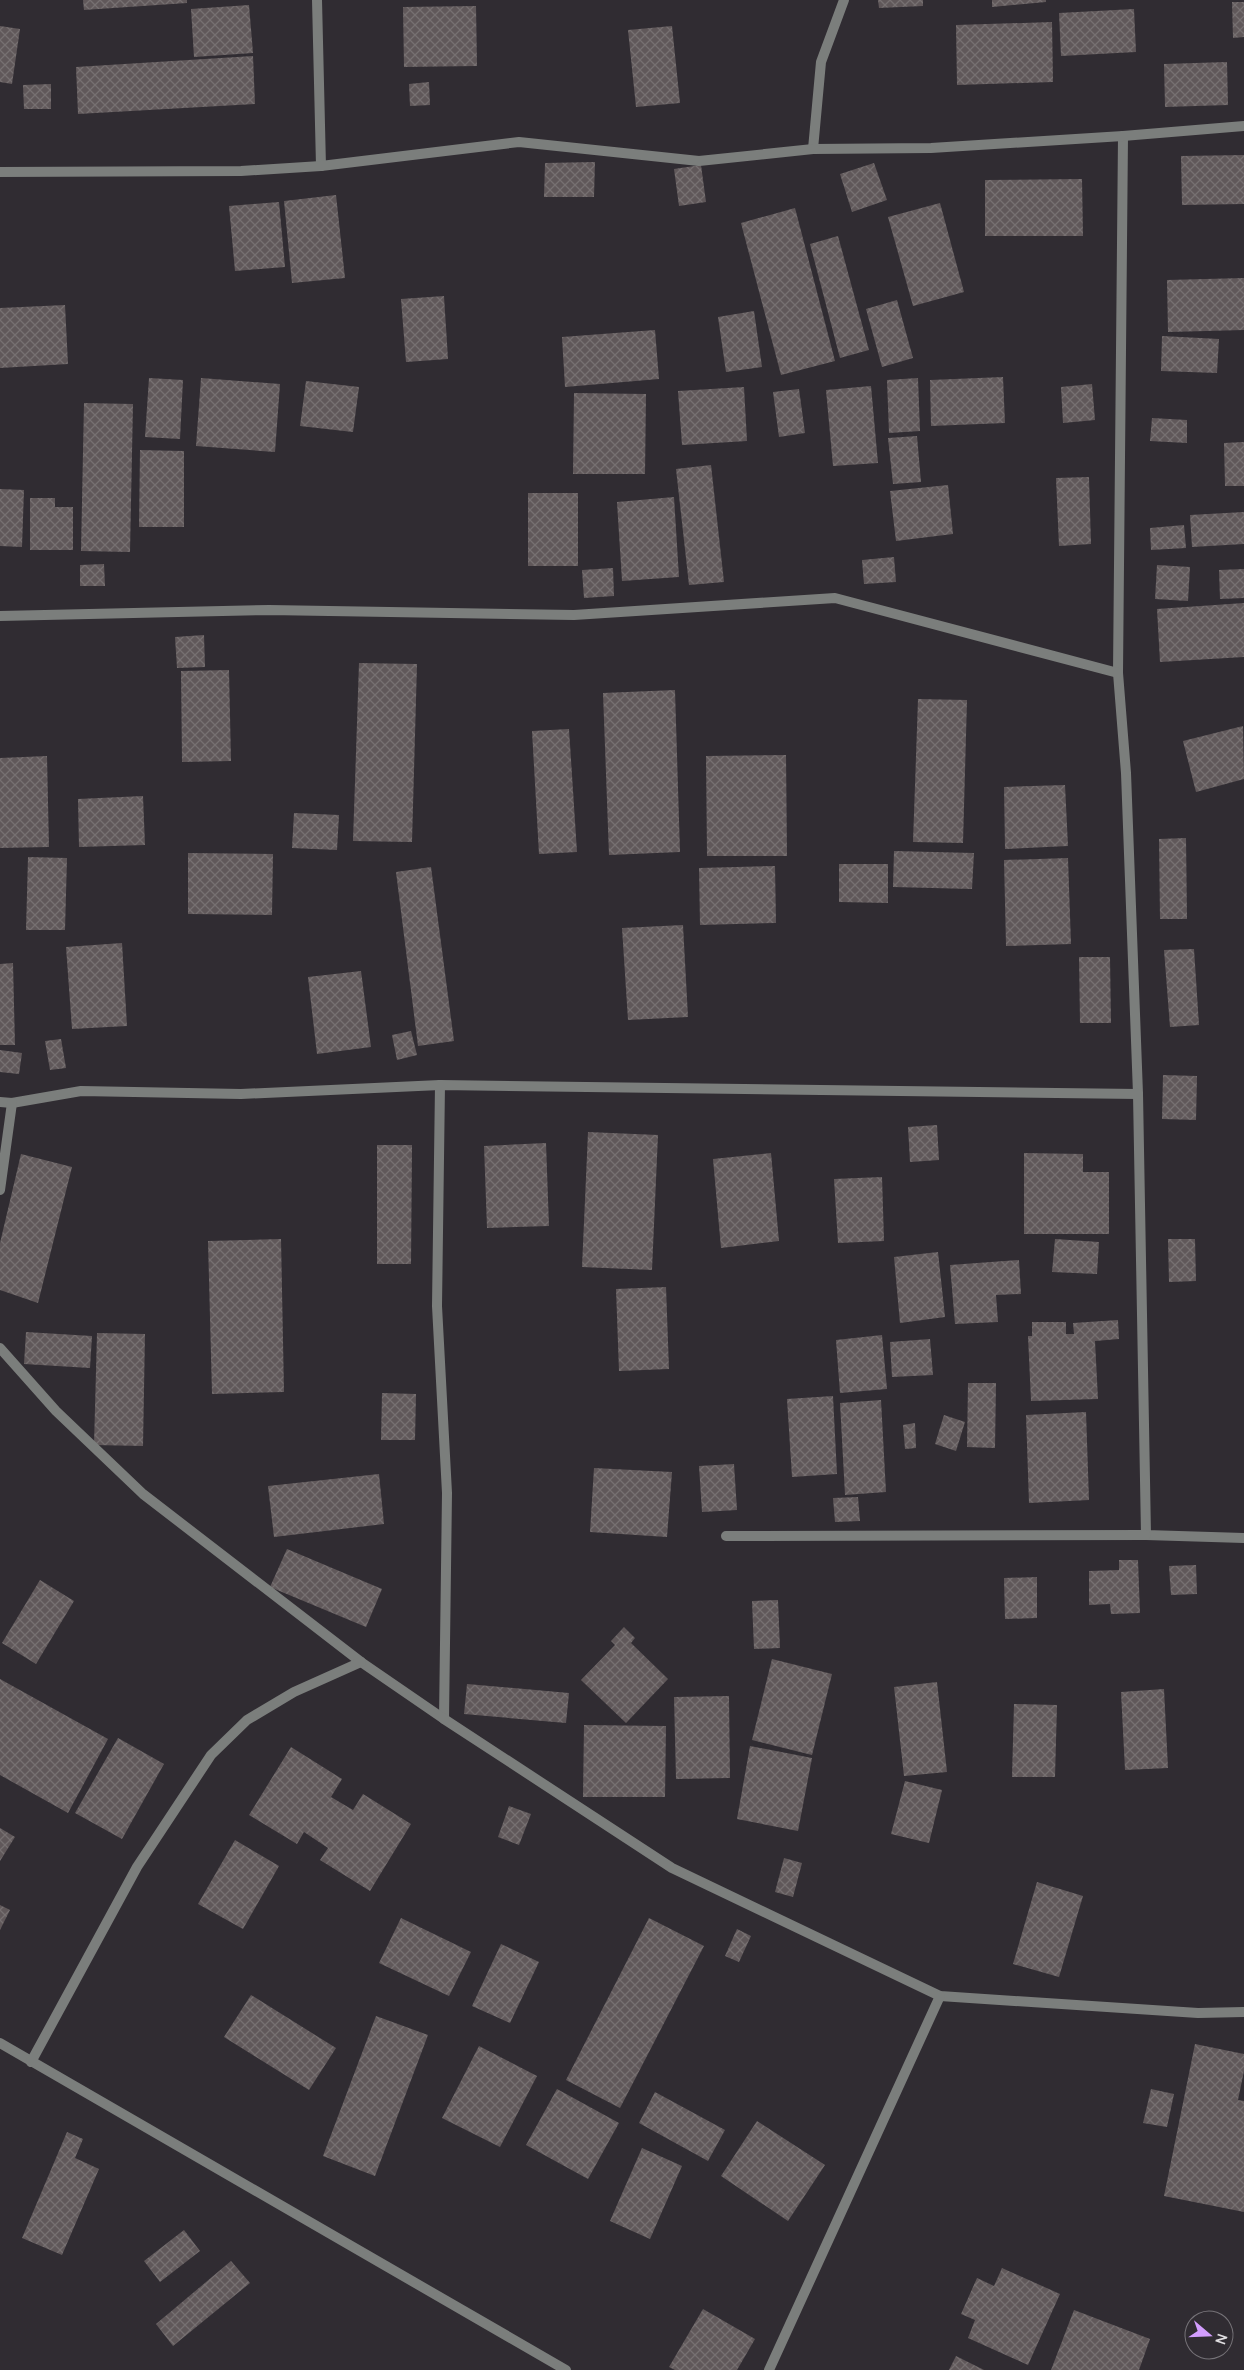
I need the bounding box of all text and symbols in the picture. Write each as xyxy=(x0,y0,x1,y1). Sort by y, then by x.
north arrow xyxy=(1184,2310,1234,2360)
text: N xyxy=(1211,2332,1232,2347)

